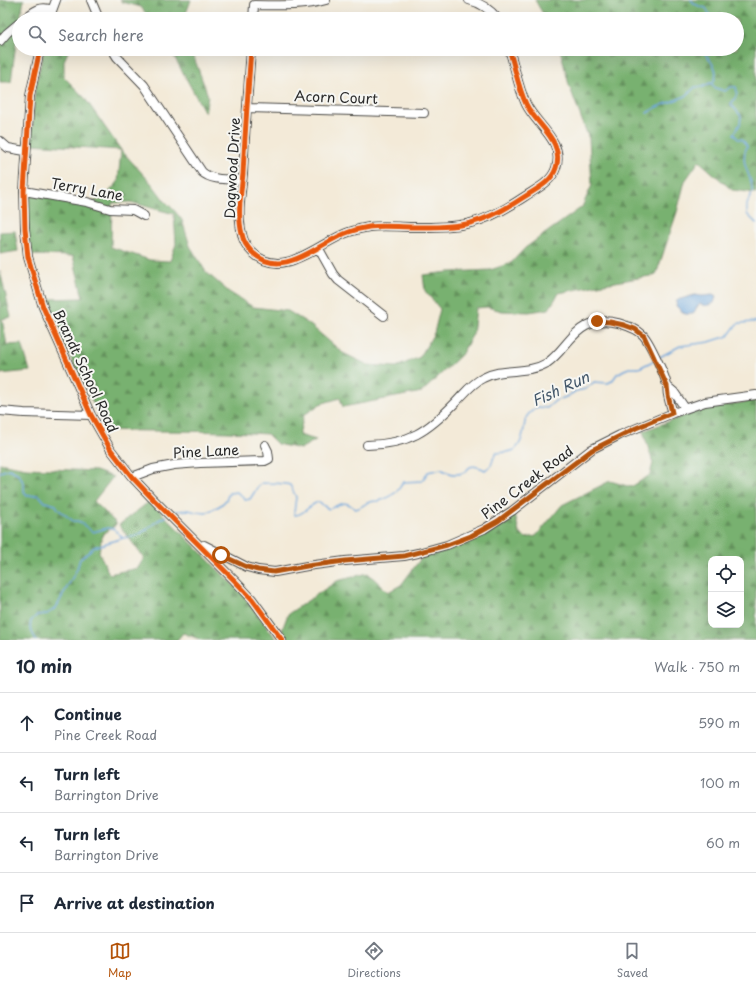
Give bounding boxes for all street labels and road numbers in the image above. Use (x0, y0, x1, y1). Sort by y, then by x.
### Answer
street label: Acorn Court (294, 85, 378, 109)
street label: Dogwood Drive (219, 117, 245, 219)
street label: Terry Lane (49, 172, 125, 206)
street label: Brandt School Road (48, 306, 124, 436)
street label: Pine Lane (172, 439, 240, 463)
street label: Pine Creek Road (476, 440, 578, 524)

